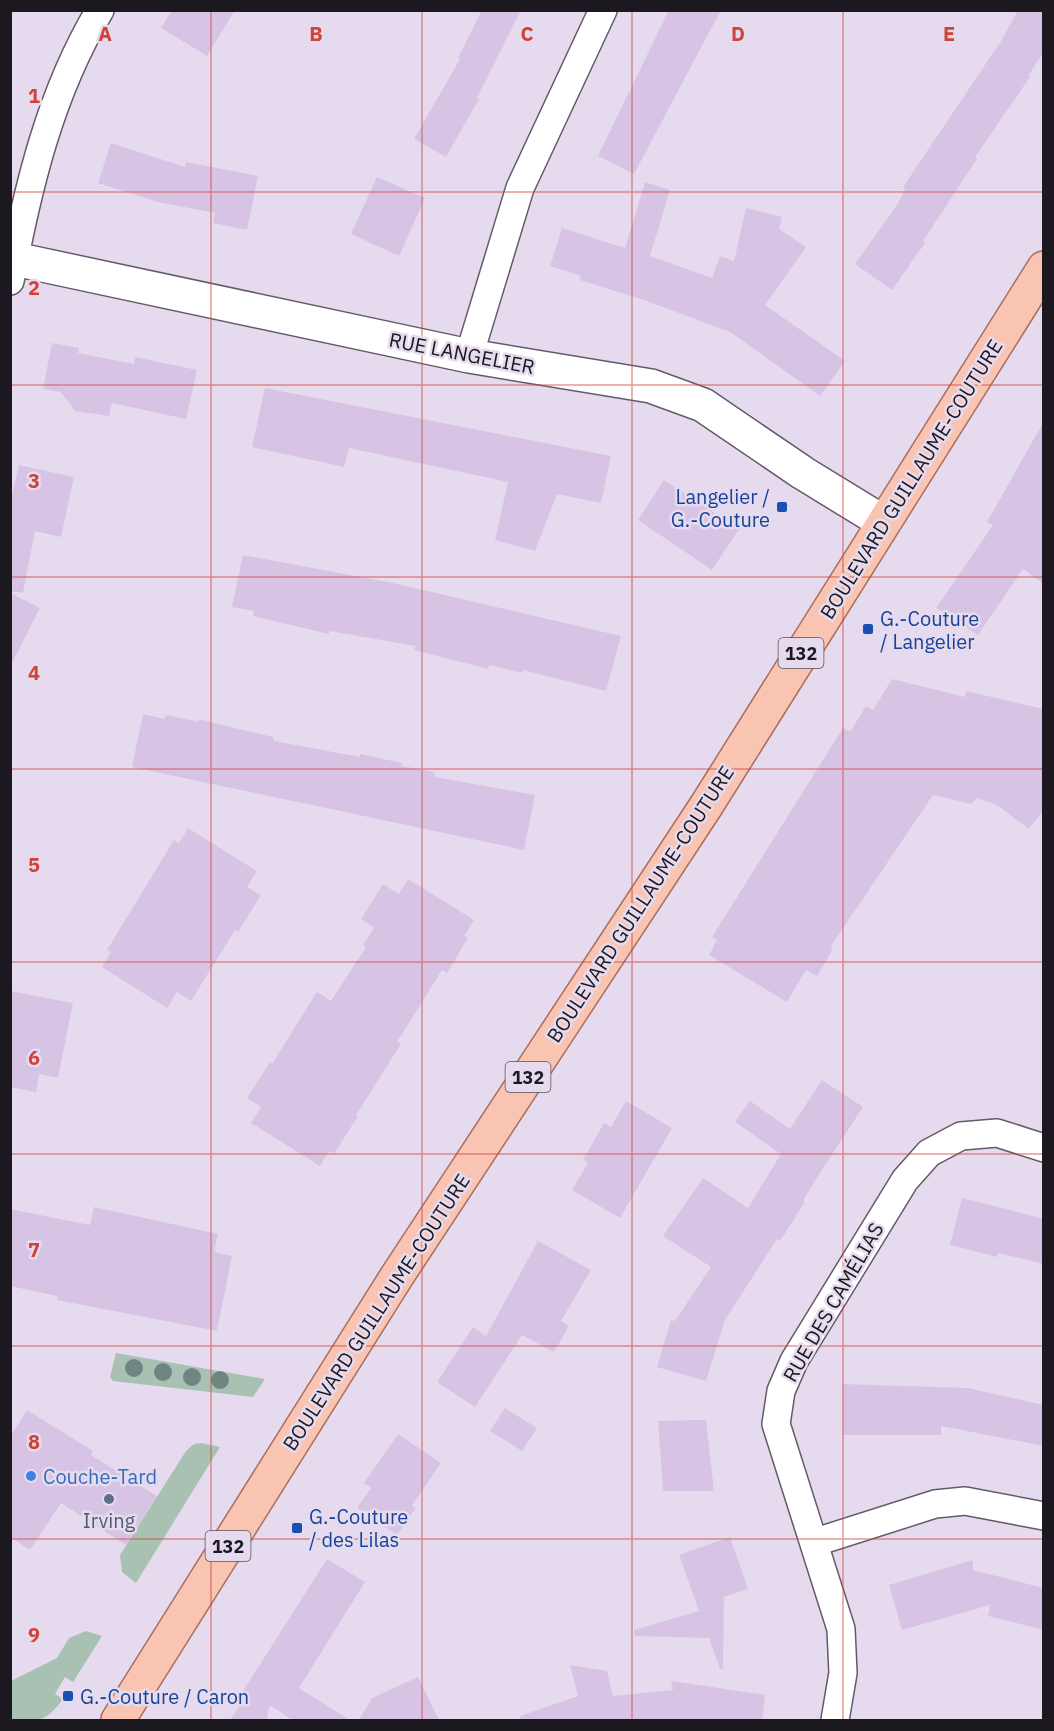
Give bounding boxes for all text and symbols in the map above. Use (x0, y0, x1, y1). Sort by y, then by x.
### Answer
text: A (98, 20, 112, 47)
text: B (309, 20, 323, 47)
text: C (520, 20, 534, 47)
text: D (731, 20, 745, 47)
text: E (943, 20, 955, 47)
text: 1 (28, 82, 40, 109)
text: 2 (28, 274, 40, 301)
street label: RUE LANGELIER (387, 326, 537, 380)
street label: BOULEVARD GUILLAUME-COUTURE (813, 334, 1009, 624)
text: 3 (28, 467, 40, 494)
place label: Langelier / G.-Couture (671, 483, 770, 533)
marker: Langelier / G.-Couture (775, 500, 789, 514)
place label: G.-Couture / Langelier (880, 605, 979, 655)
marker: G.-Couture / Langelier (861, 622, 875, 636)
road number: 132 (778, 638, 824, 668)
text: 4 (28, 659, 40, 686)
street label: BOULEVARD GUILLAUME-COUTURE (540, 760, 740, 1048)
text: 5 (28, 851, 40, 878)
text: 6 (28, 1044, 40, 1071)
road number: 132 (506, 1062, 550, 1092)
street label: BOULEVARD GUILLAUME-COUTURE (276, 1168, 476, 1456)
street label: RUE DES CAMÉLIAS (776, 1218, 890, 1386)
text: 7 (28, 1236, 40, 1263)
text: 8 (28, 1428, 40, 1455)
place label: Couche-Tard (43, 1463, 157, 1490)
marker: Couche-Tard (24, 1469, 38, 1483)
marker: Irving (102, 1492, 116, 1506)
place label: G.-Couture / des Lilas (309, 1503, 408, 1553)
place label: Irving (83, 1507, 136, 1534)
marker: G.-Couture / des Lilas (290, 1521, 304, 1535)
road number: 132 (206, 1531, 250, 1561)
text: 9 (28, 1621, 40, 1648)
place label: G.-Couture / Caron (80, 1683, 249, 1710)
marker: G.-Couture / Caron (61, 1689, 75, 1703)

